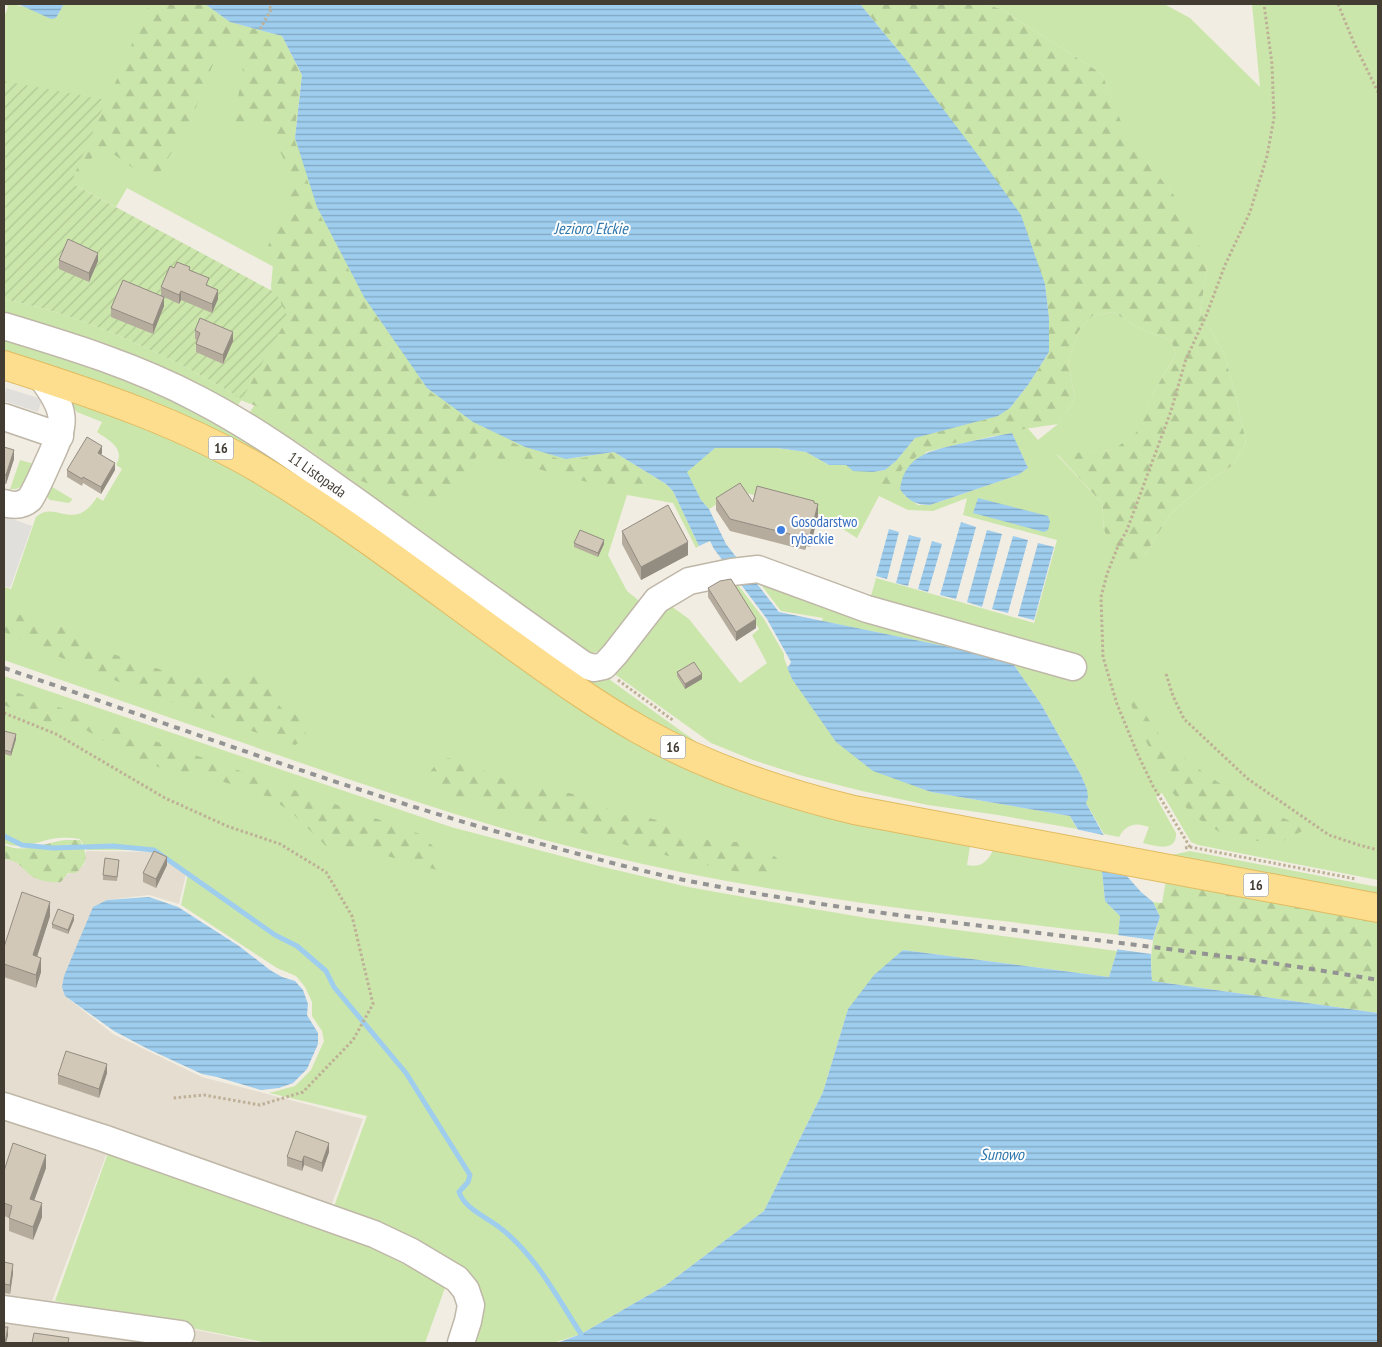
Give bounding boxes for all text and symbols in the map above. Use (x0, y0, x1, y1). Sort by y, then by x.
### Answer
water label: Jezioro Ełckie (553, 218, 629, 238)
road number: 16 (208, 436, 234, 459)
street label: 11 Listopada (285, 447, 350, 501)
place label: Gosodarstwo rybackie (791, 512, 857, 548)
marker: Gosodarstwo rybackie (775, 524, 787, 536)
road number: 16 (660, 736, 686, 759)
road number: 16 (1244, 874, 1268, 896)
water label: Sunowo (980, 1144, 1025, 1164)

